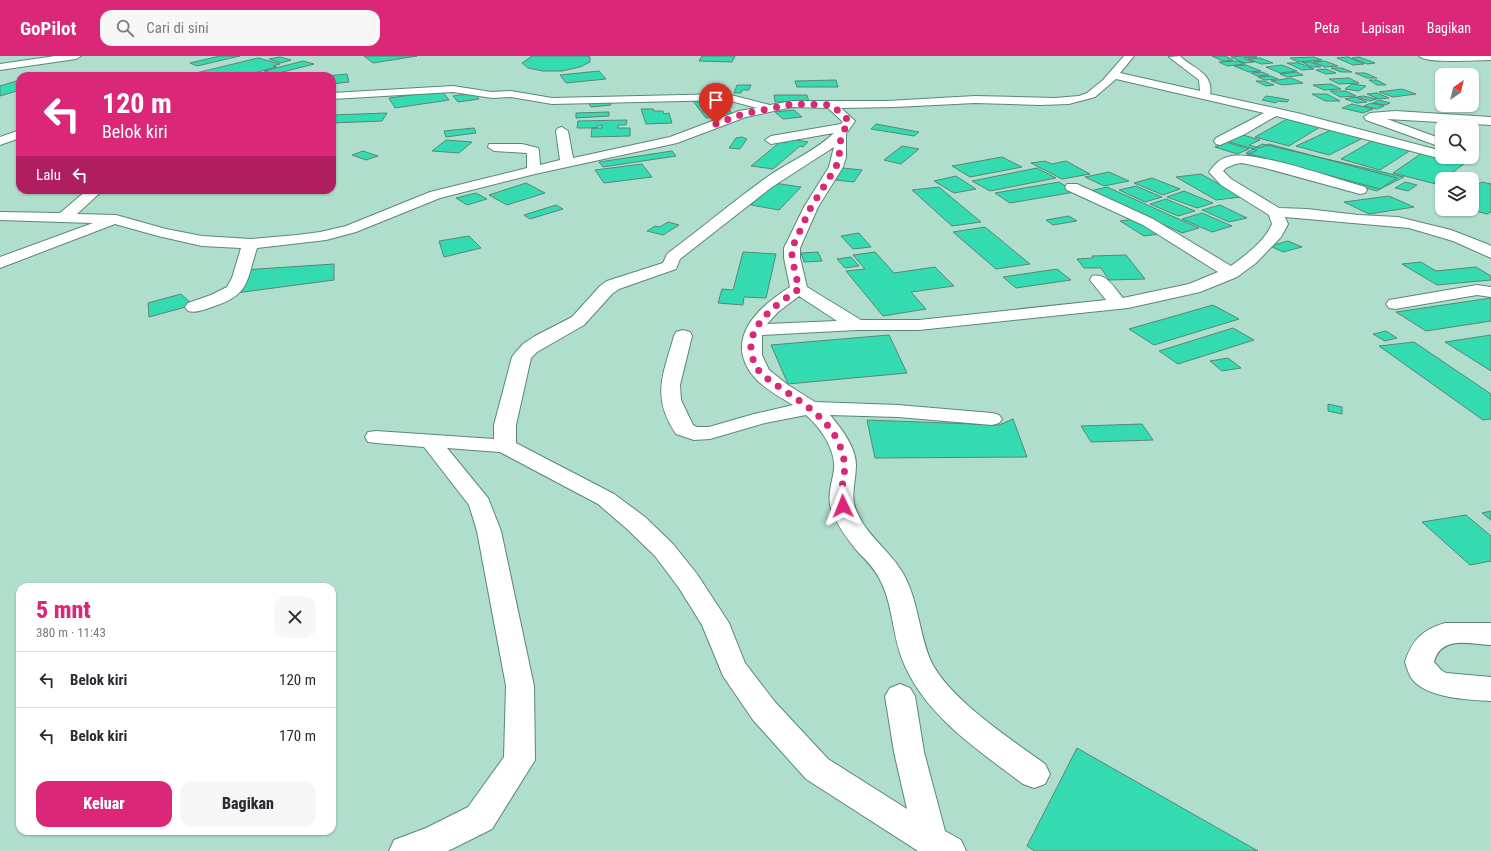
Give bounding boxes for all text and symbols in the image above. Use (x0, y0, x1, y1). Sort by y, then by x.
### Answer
search box (100, 10, 380, 46)
text: GoPilot (20, 17, 76, 40)
icon: search (114, 17, 136, 39)
text: Cari di sini (146, 19, 209, 37)
text: Peta (1314, 20, 1339, 36)
text: Lapisan (1361, 20, 1405, 36)
text: Bagikan (1427, 20, 1471, 36)
north arrow (1435, 68, 1479, 112)
map controls (1435, 68, 1479, 216)
pin (699, 83, 733, 124)
text: 120 m (102, 87, 172, 120)
icon: left (36, 88, 88, 140)
icon: arrive (705, 89, 727, 111)
button: search (1435, 120, 1479, 164)
text: Belok kiri (102, 121, 168, 142)
icon: left (69, 164, 91, 186)
text: Lalu (36, 166, 61, 184)
button: layers (1435, 172, 1479, 216)
position arrow (822, 485, 864, 527)
text: 5 mnt (36, 596, 91, 624)
button: close (274, 596, 316, 638)
text: 380 m · 11:43 (36, 625, 106, 640)
icon: left (36, 669, 58, 691)
text: Belok kiri (70, 671, 127, 689)
text: 120 m (279, 671, 316, 689)
icon: left (36, 725, 58, 747)
text: Belok kiri (70, 727, 127, 745)
text: 170 m (279, 727, 316, 745)
button: Keluar (36, 781, 172, 827)
button: Bagikan (180, 781, 316, 827)

